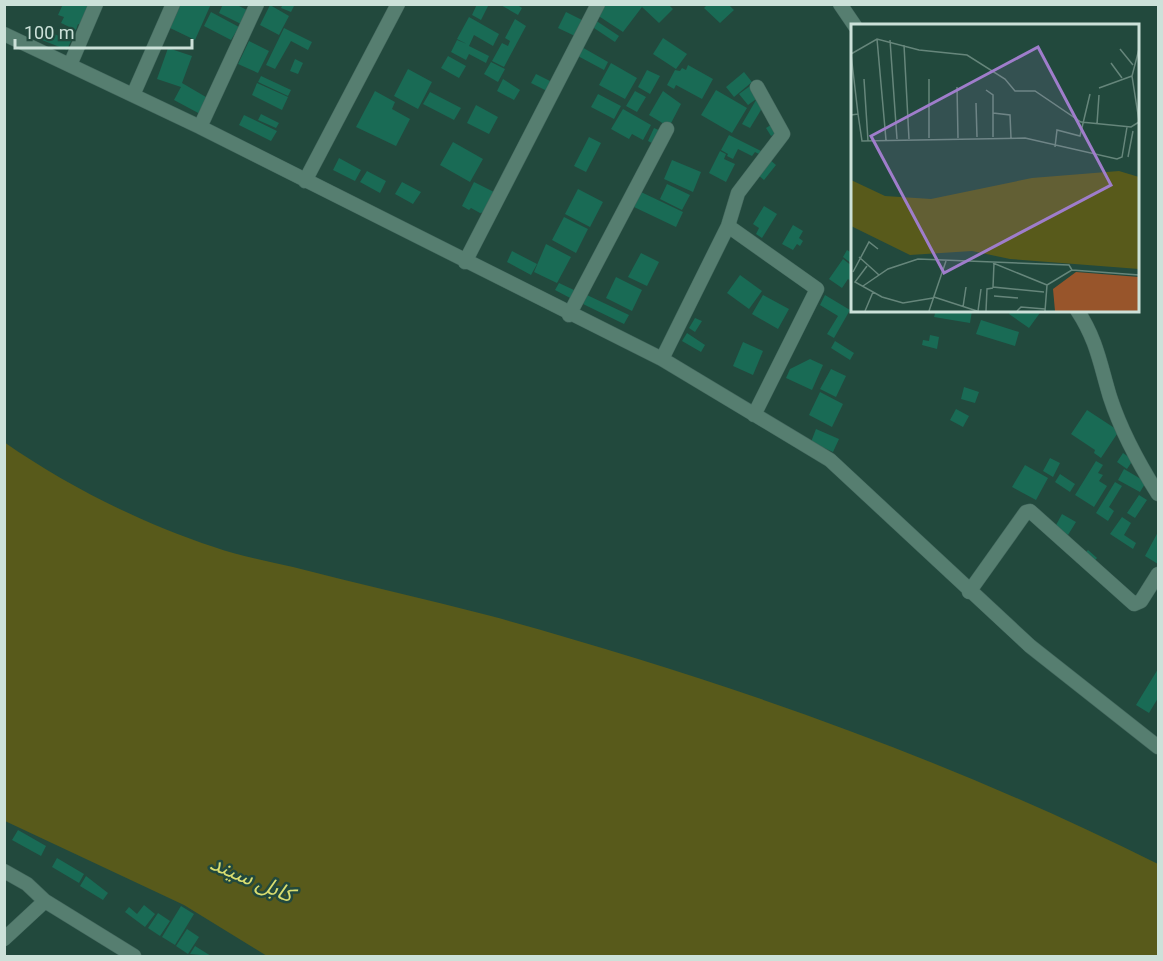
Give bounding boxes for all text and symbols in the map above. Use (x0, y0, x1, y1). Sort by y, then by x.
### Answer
scale bar (15, 12, 192, 50)
text: 100 m (24, 22, 75, 43)
inset map (851, 24, 1139, 312)
water label: کابل سيند (206, 850, 301, 910)

